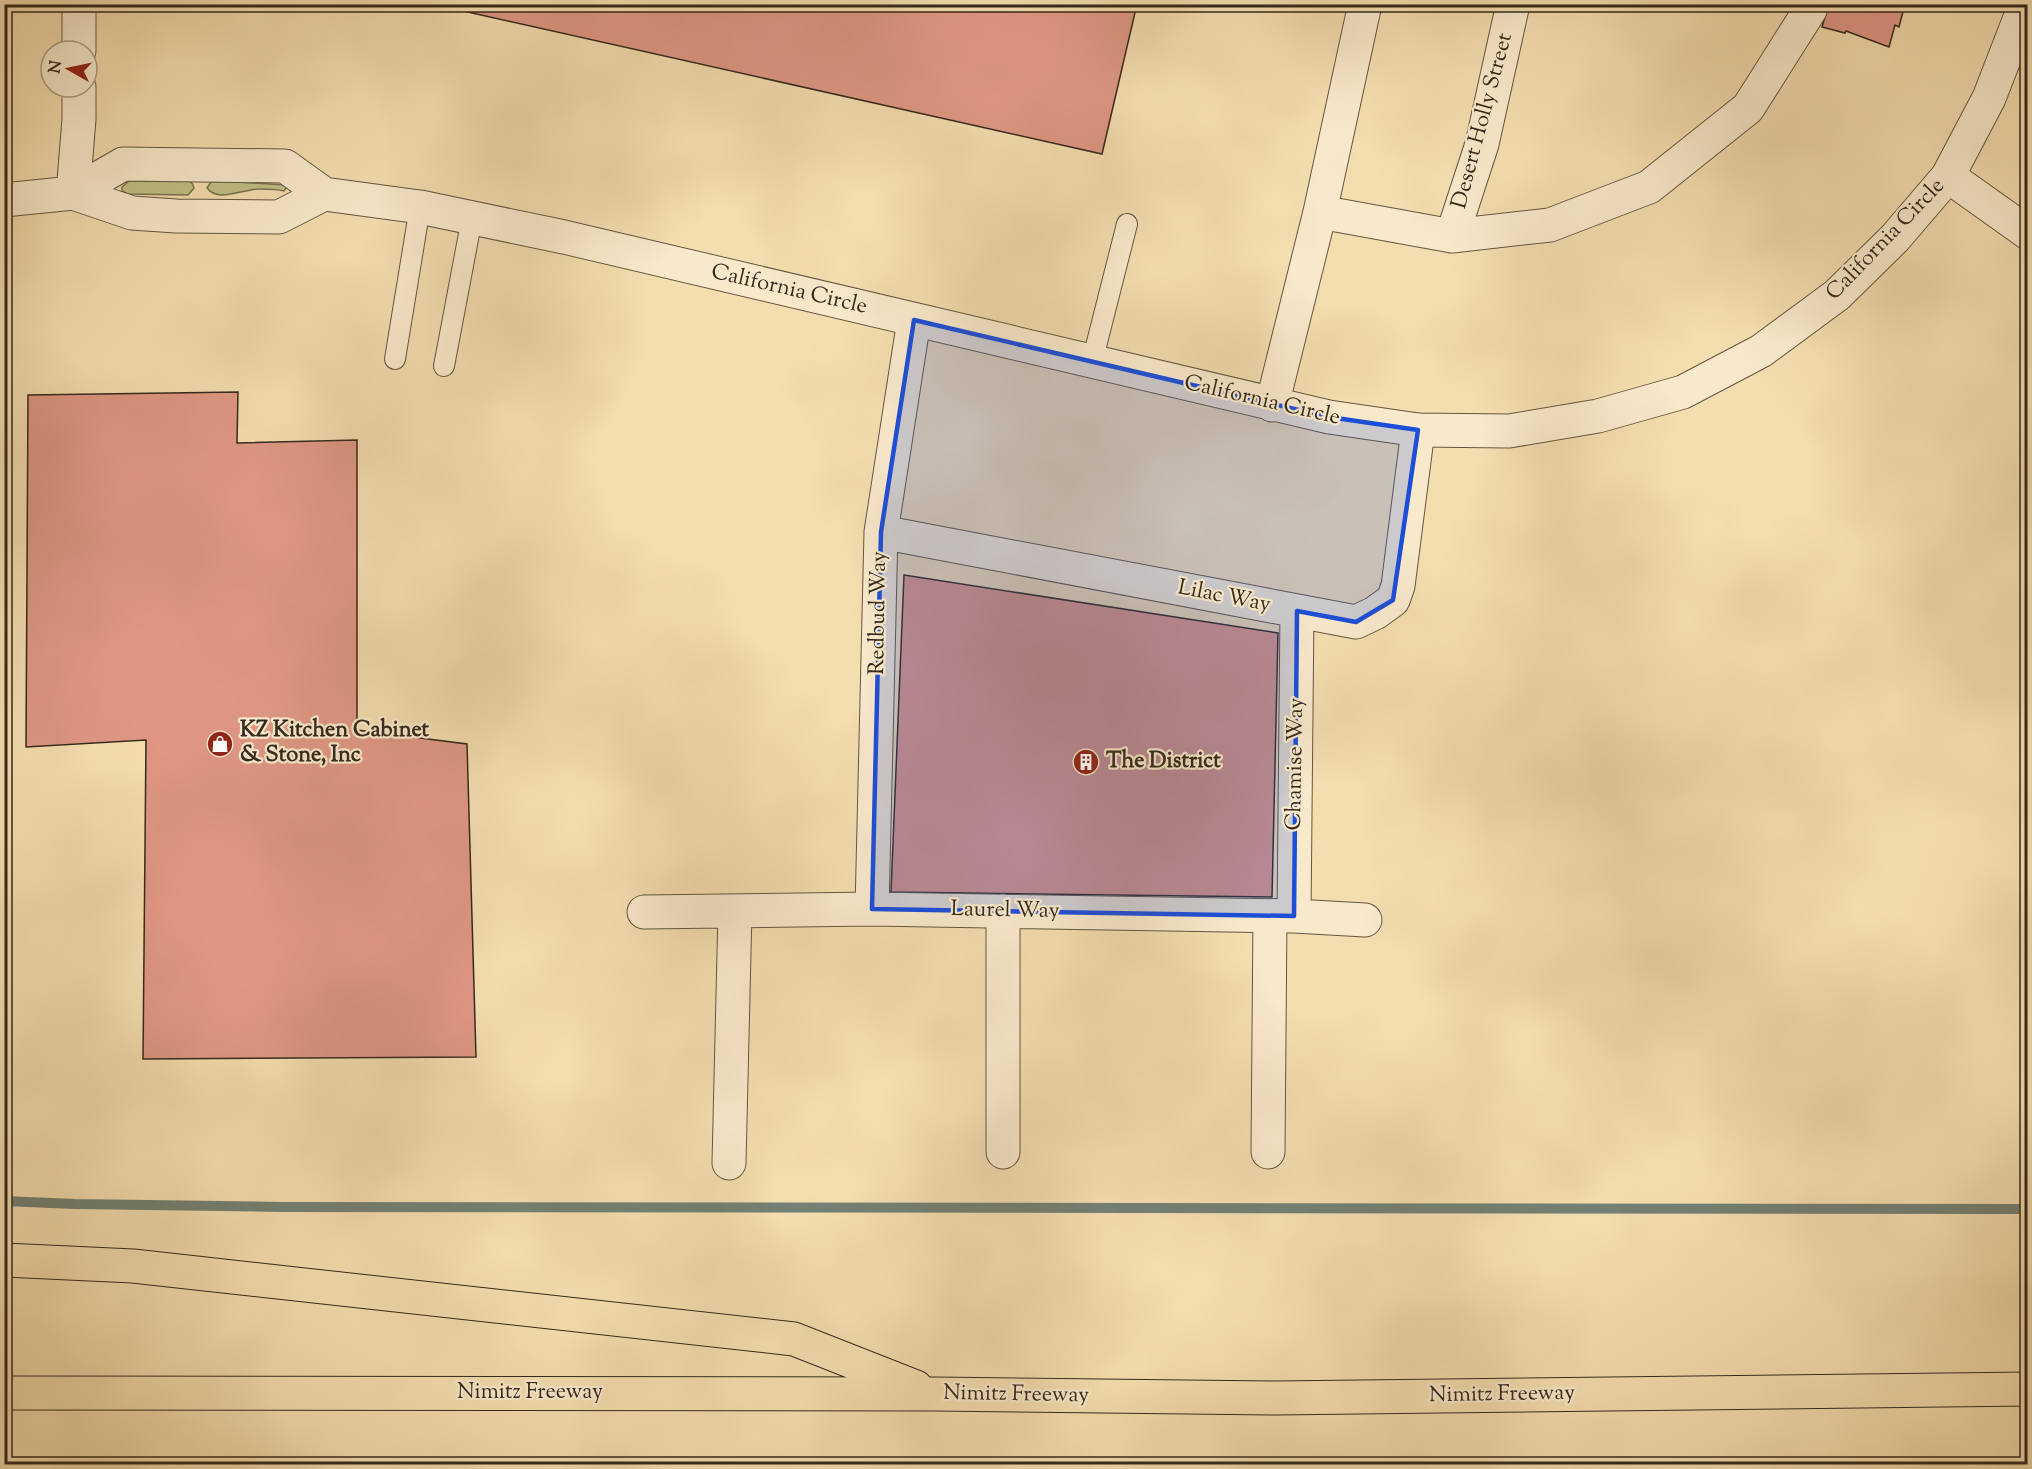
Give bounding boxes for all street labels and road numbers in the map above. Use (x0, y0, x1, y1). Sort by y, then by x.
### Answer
street label: Desert Holly Street (1444, 29, 1522, 212)
street label: California Circle (1819, 172, 1953, 308)
street label: California Circle (708, 256, 870, 324)
street label: California Circle (1181, 367, 1343, 435)
street label: Redbud Way (862, 551, 896, 675)
street label: Lilac Way (1175, 572, 1273, 622)
street label: Chamise Way (1279, 697, 1313, 831)
street label: Laurel Way (950, 894, 1060, 928)
street label: Nimitz Freeway (457, 1377, 603, 1409)
street label: Nimitz Freeway (943, 1378, 1089, 1412)
street label: Nimitz Freeway (1429, 1378, 1575, 1412)

